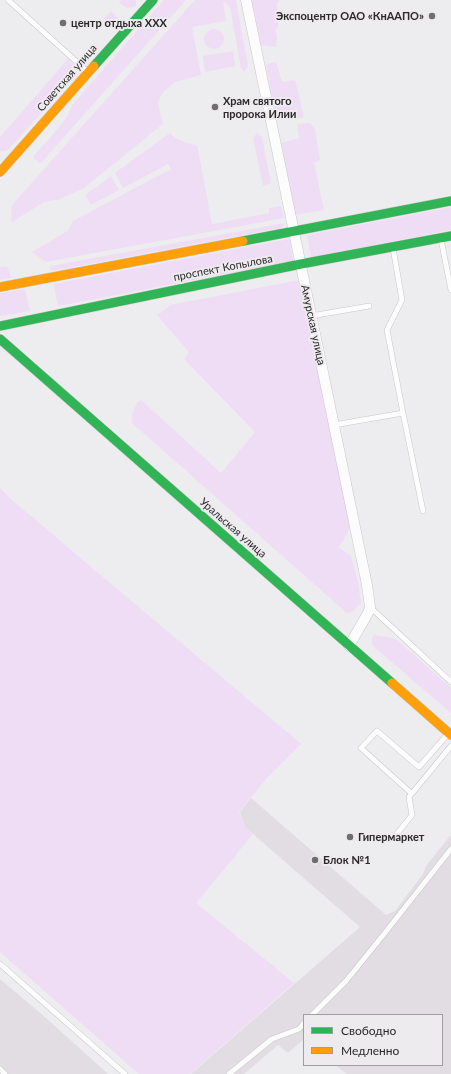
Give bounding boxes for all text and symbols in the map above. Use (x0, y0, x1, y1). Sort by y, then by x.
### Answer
place label: Экспоцентр ОАО «КнААПО» (276, 9, 424, 23)
marker: Экспоцентр ОАО «КнААПО» (427, 11, 437, 21)
place label: центр отдыха ХХХ (71, 16, 167, 30)
marker: центр отдыха ХХХ (58, 18, 68, 28)
street label: Советская улица (34, 42, 100, 114)
place label: Храм святого пророка Илии (223, 94, 296, 120)
marker: Храм святого пророка Илии (210, 102, 220, 112)
street label: проспект Копылова (172, 252, 274, 284)
street label: Амурская улица (298, 284, 328, 366)
street label: Уральская улица (197, 495, 269, 561)
place label: Гипермаркет (358, 830, 424, 844)
marker: Гипермаркет (345, 832, 355, 842)
place label: Блок №1 (323, 853, 371, 867)
marker: Блок №1 (310, 855, 320, 865)
legend (303, 1014, 443, 1066)
text: Свободно (341, 1023, 396, 1038)
text: Медленно (341, 1043, 399, 1058)

